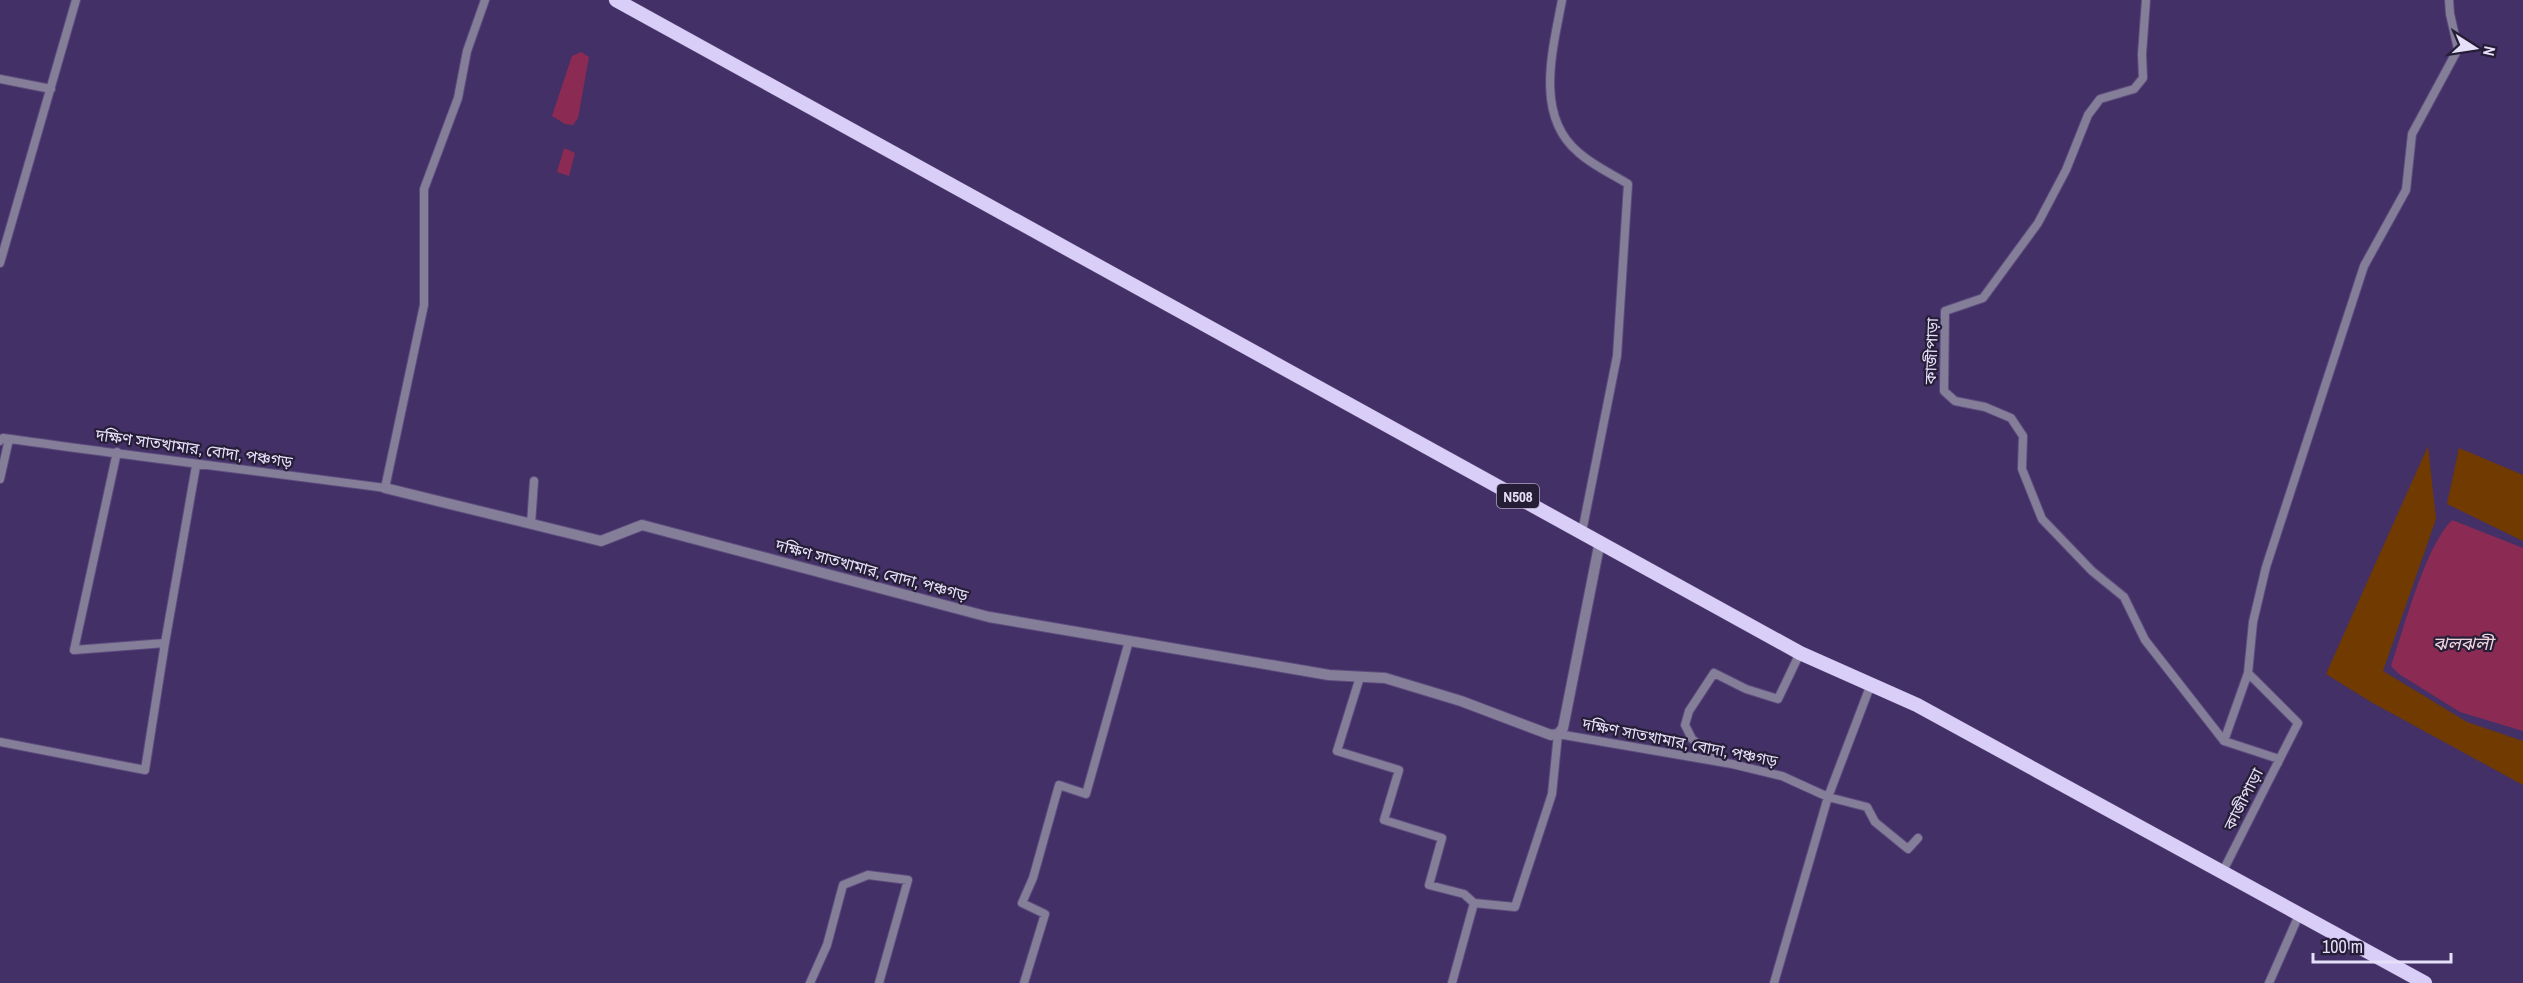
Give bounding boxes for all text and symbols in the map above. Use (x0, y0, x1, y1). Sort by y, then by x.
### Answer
north arrow (2445, 18, 2505, 78)
text: N (2478, 44, 2501, 58)
street label: কাজীপাড়া (1919, 317, 1943, 386)
street label: দক্ষিণ সাতখামার, বোদা, পঞ্চগড় (93, 423, 294, 473)
road number: N508 (1497, 484, 1539, 508)
street label: দক্ষিণ সাতখামার, বোদা, পঞ্চগড় (772, 533, 971, 606)
water label: ঝলঝলী (2433, 631, 2496, 656)
street label: দক্ষিণ সাতখামার, বোদা, পঞ্চগড় (1580, 712, 1780, 772)
street label: কাজীপাড়া (2218, 764, 2268, 835)
scale bar (2313, 926, 2451, 964)
text: 100 m (2322, 934, 2363, 959)

